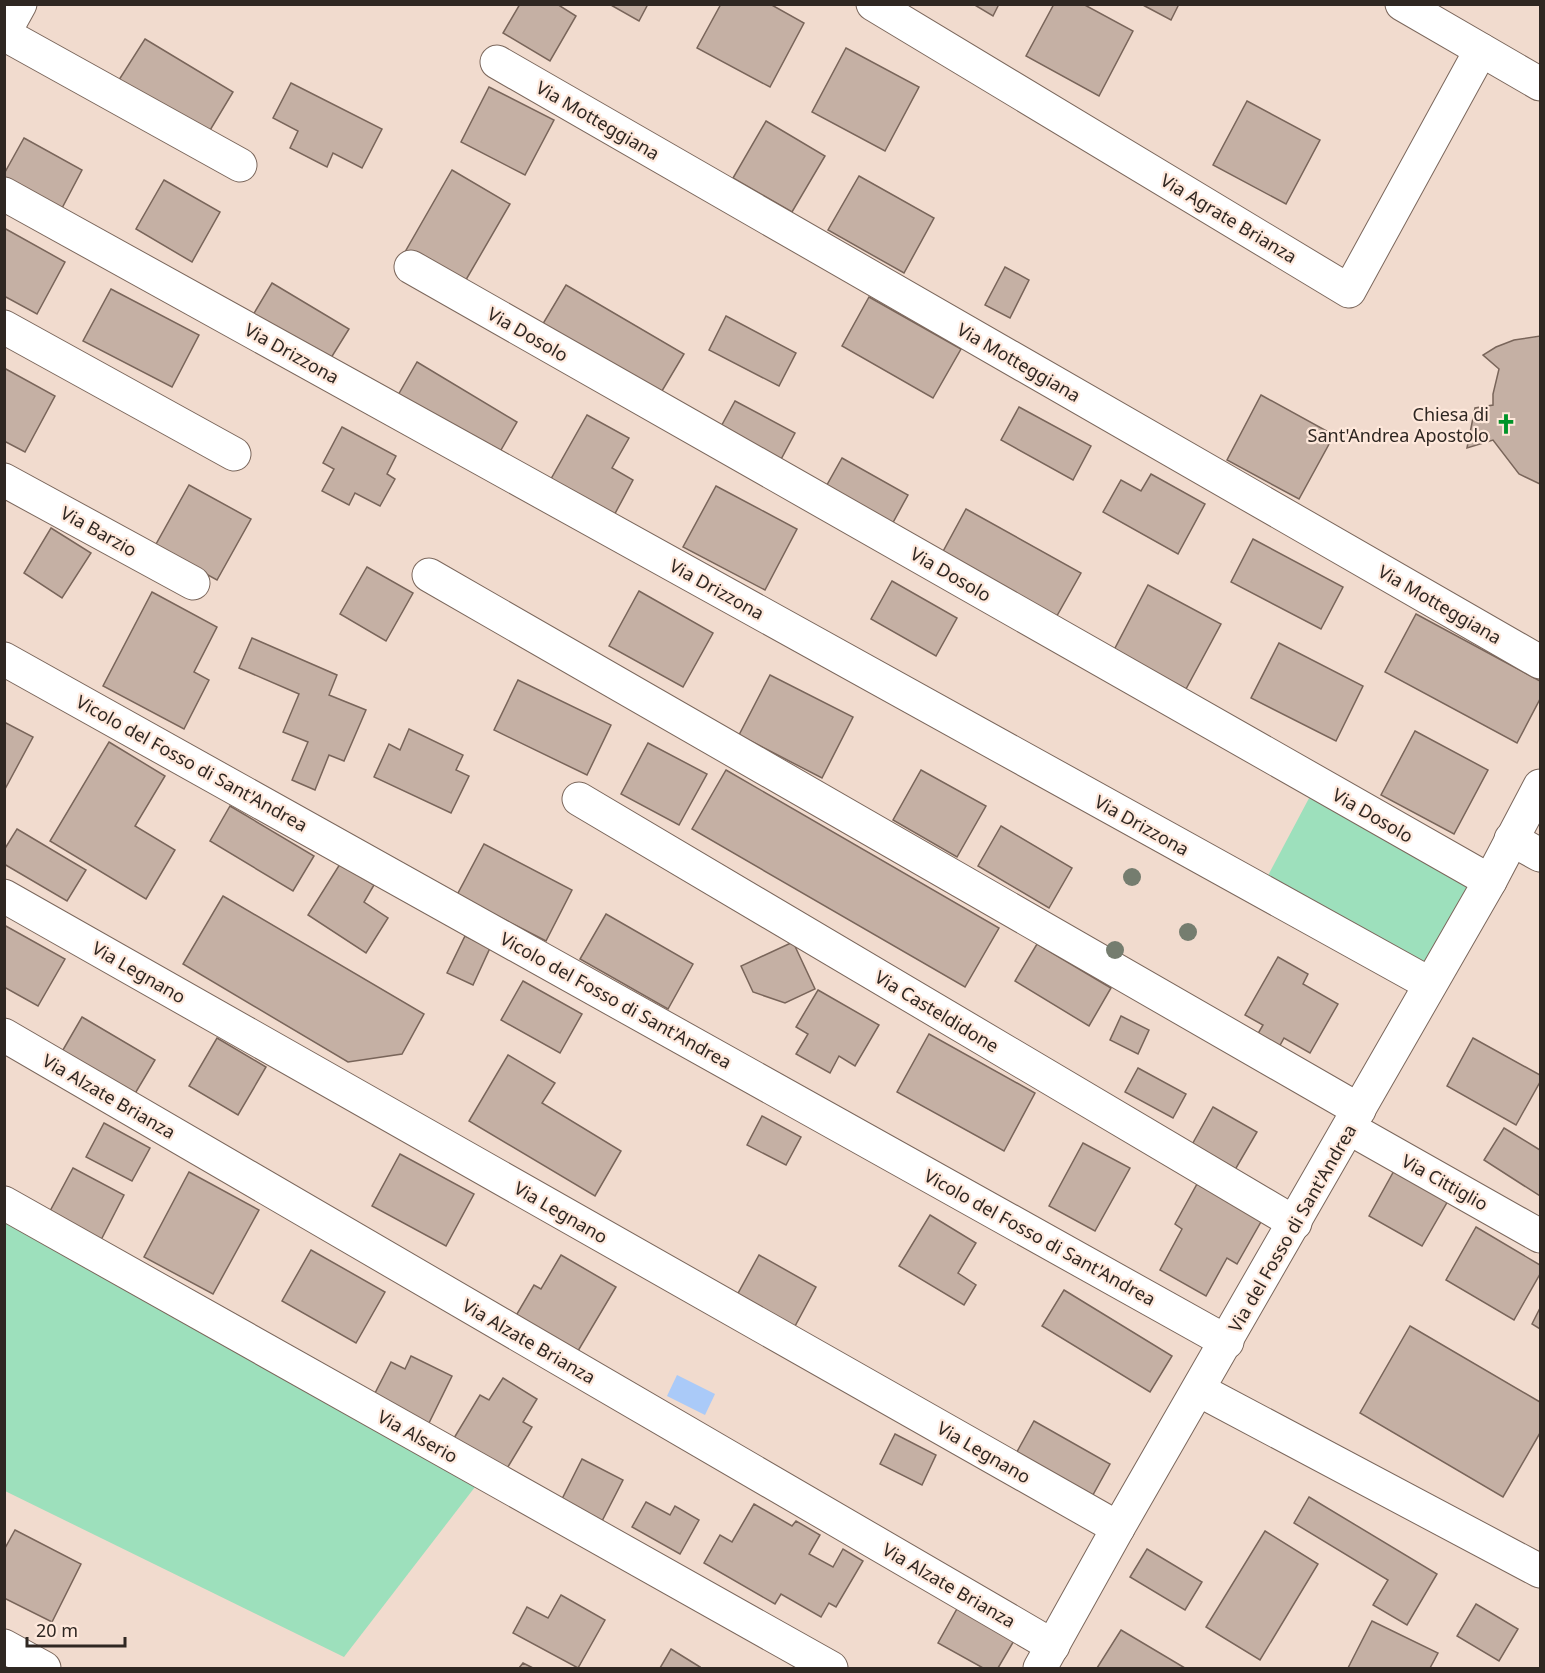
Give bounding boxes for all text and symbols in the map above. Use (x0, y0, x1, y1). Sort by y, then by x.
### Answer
street label: Via Motteggiana (532, 75, 664, 165)
street label: Via Agrate Brianza (1156, 168, 1302, 268)
street label: Via Dosolo (483, 301, 573, 367)
street label: Via Drizzona (240, 317, 344, 389)
street label: Via Motteggiana (953, 317, 1085, 407)
place label: Chiesa di Sant'Andrea Apostolo (1308, 402, 1489, 447)
church icon: Chiesa di Sant'Andrea Apostolo (1494, 412, 1518, 436)
street label: Via Barzio (57, 500, 141, 562)
street label: Via Dosolo (906, 541, 996, 607)
street label: Via Drizzona (665, 553, 769, 625)
street label: Via Motteggiana (1374, 559, 1506, 649)
street label: Vicolo del Fosso di Sant'Andrea (72, 689, 312, 837)
street label: Via Dosolo (1328, 782, 1418, 848)
street label: Via Drizzona (1090, 789, 1194, 861)
street label: Vicolo del Fosso di Sant'Andrea (496, 926, 736, 1074)
street label: Via Legnano (88, 936, 190, 1008)
street label: Via Casteldidone (871, 965, 1003, 1057)
street label: Via Alzate Brianza (38, 1048, 180, 1144)
street label: Via del Fosso di Sant'Andrea (1223, 1120, 1361, 1336)
street label: Via Cittiglio (1398, 1148, 1492, 1216)
street label: Vicolo del Fosso di Sant'Andrea (920, 1163, 1160, 1311)
street label: Via Legnano (510, 1176, 612, 1248)
street label: Via Alzate Brianza (458, 1293, 600, 1389)
street label: Via Alserio (374, 1404, 462, 1468)
street label: Via Legnano (933, 1416, 1035, 1488)
street label: Via Alzate Brianza (878, 1537, 1020, 1633)
scale bar (27, 1610, 124, 1648)
text: 20 m (36, 1618, 78, 1642)

